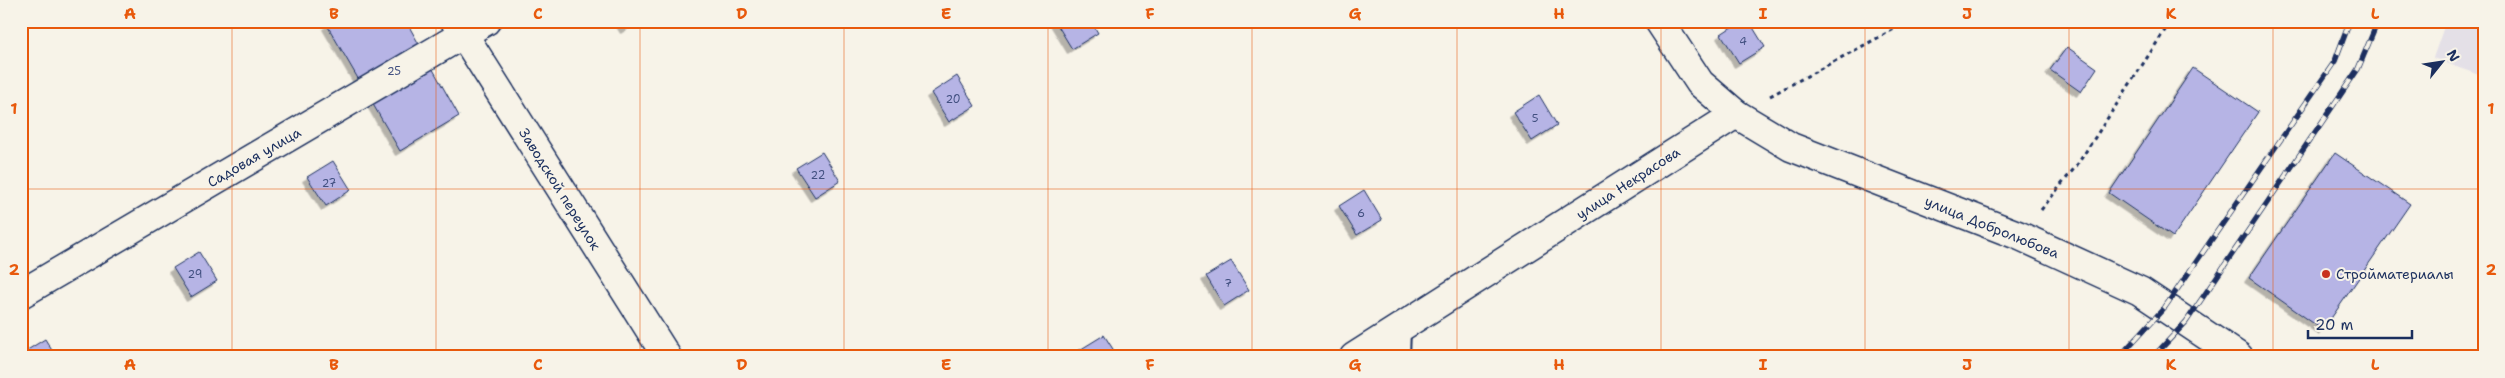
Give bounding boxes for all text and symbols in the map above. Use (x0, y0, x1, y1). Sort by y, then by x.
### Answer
text: A (124, 3, 136, 24)
text: B (329, 3, 339, 24)
text: C (533, 3, 543, 24)
text: D (736, 3, 748, 24)
text: E (941, 3, 951, 24)
text: F (1145, 3, 1155, 24)
text: G (1349, 3, 1362, 24)
text: H (1553, 3, 1565, 24)
text: I (1759, 3, 1768, 24)
text: J (1962, 3, 1972, 24)
text: K (2166, 3, 2177, 24)
text: L (2371, 3, 2380, 24)
house number: 4 (1739, 34, 1747, 49)
north arrow (2418, 38, 2468, 88)
text: N (2443, 46, 2464, 65)
house number: 25 (387, 64, 401, 79)
house number: 20 (945, 92, 961, 107)
text: 1 (10, 98, 18, 119)
text: 1 (2487, 98, 2495, 119)
house number: 5 (1532, 111, 1539, 126)
street label: Садовая улица (204, 123, 304, 191)
street label: Заводской переулок (515, 125, 605, 254)
street label: улица Некрасова (1573, 143, 1684, 223)
house number: 22 (811, 168, 825, 183)
house number: 27 (322, 176, 337, 191)
street label: улица Добролюбова (1922, 192, 2062, 262)
house number: 6 (1357, 206, 1365, 221)
text: 2 (8, 259, 20, 280)
text: 2 (2485, 259, 2497, 280)
place label: Стройматериалы (2336, 265, 2454, 283)
house number: 29 (188, 267, 202, 282)
marker: Стройматериалы (2320, 268, 2332, 280)
house number: 7 (1224, 276, 1232, 291)
scale bar (2308, 308, 2411, 340)
text: 20 m (2315, 315, 2354, 335)
text: A (124, 354, 136, 375)
text: B (329, 354, 339, 375)
text: C (533, 354, 543, 375)
text: D (736, 354, 748, 375)
text: E (941, 354, 951, 375)
text: F (1145, 354, 1155, 375)
text: G (1349, 354, 1362, 375)
text: H (1553, 354, 1565, 375)
text: I (1759, 354, 1768, 375)
text: J (1962, 354, 1972, 375)
text: K (2166, 354, 2177, 375)
text: L (2371, 354, 2380, 375)

